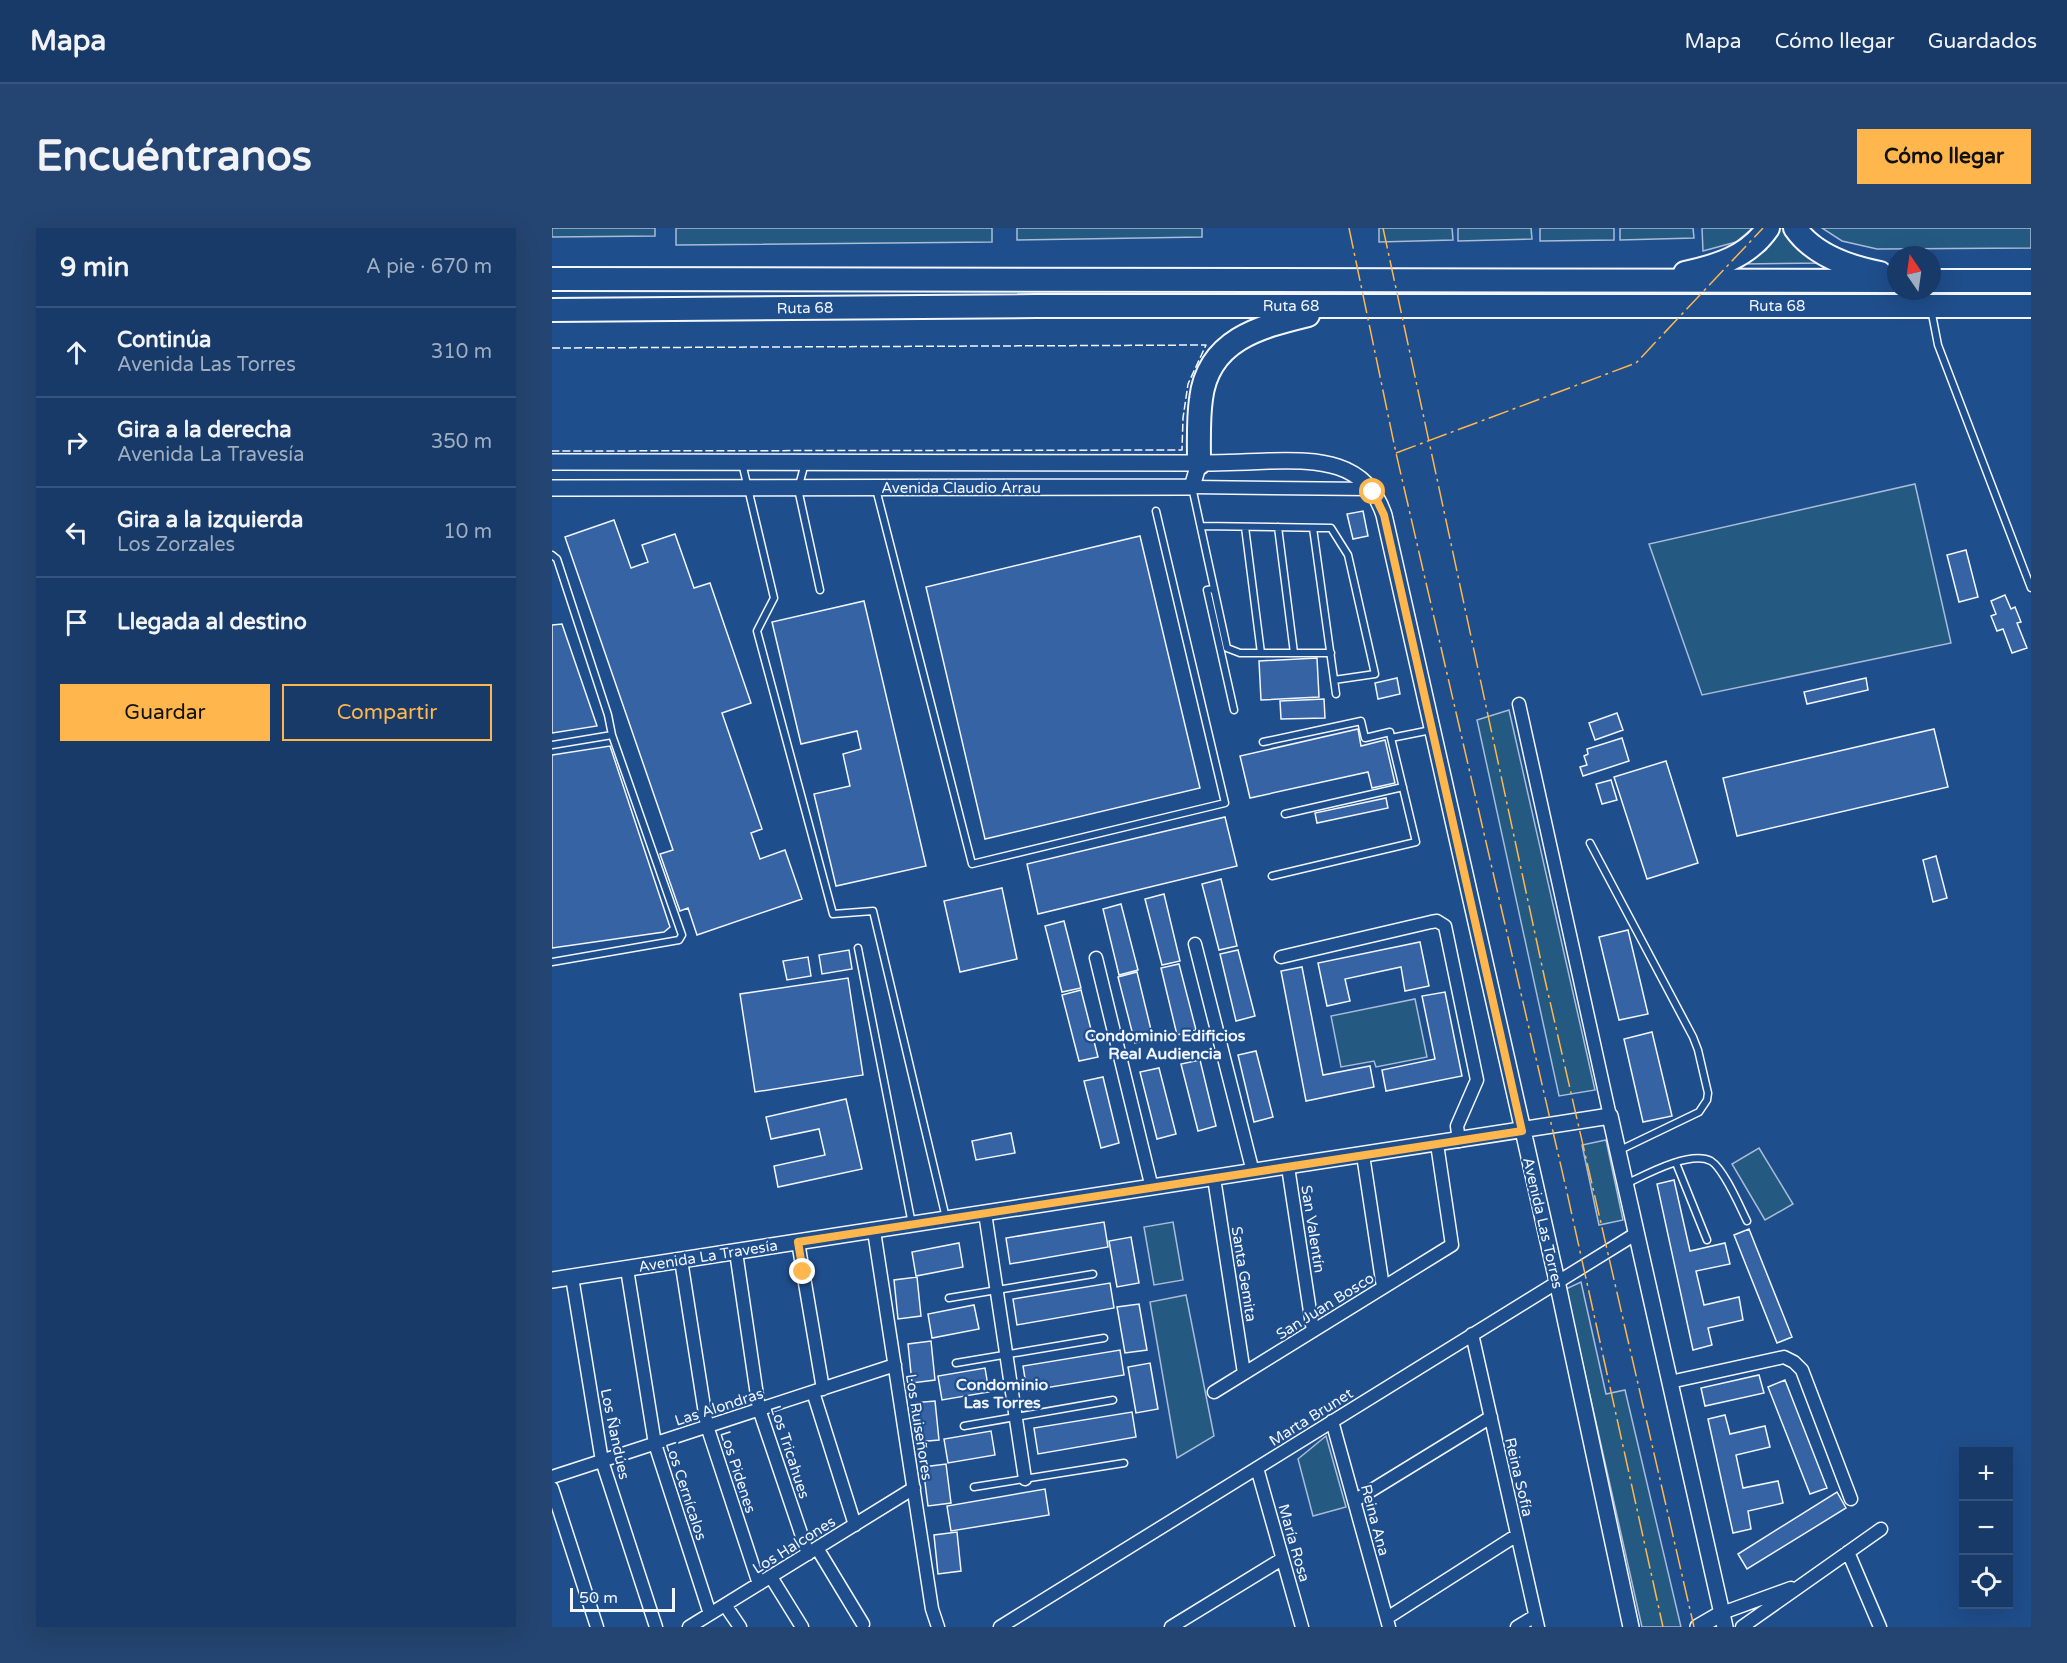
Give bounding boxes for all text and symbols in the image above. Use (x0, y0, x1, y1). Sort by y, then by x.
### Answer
text: Mapa (30, 24, 106, 58)
text: Mapa (1684, 29, 1742, 54)
text: Cómo llegar (1775, 29, 1895, 54)
text: Guardados (1928, 29, 2037, 54)
button: Cómo llegar (1857, 129, 2031, 184)
text: Encuéntranos (36, 131, 312, 182)
north arrow (1887, 246, 1941, 300)
text: 9 min (60, 252, 129, 283)
text: A pie · 670 m (366, 255, 492, 279)
street label: Ruta 68 (1263, 297, 1319, 315)
street label: Ruta 68 (1749, 297, 1805, 315)
street label: Ruta 68 (776, 299, 834, 317)
text: Continúa (117, 327, 211, 353)
icon: ahead (60, 336, 93, 369)
text: 310 m (431, 340, 492, 364)
text: Avenida Las Torres (117, 353, 296, 377)
text: Gira a la derecha (117, 417, 292, 443)
icon: right (60, 426, 93, 459)
text: 350 m (431, 430, 492, 454)
text: Avenida La Travesía (117, 443, 304, 467)
route start (1359, 478, 1385, 504)
street label: Avenida Claudio Arrau (881, 479, 1041, 497)
text: Gira a la izquierda (117, 507, 303, 533)
icon: left (60, 516, 93, 549)
text: 10 m (443, 520, 492, 544)
text: Los Zorzales (117, 533, 235, 557)
icon: arrive (60, 606, 93, 639)
text: Llegada al destino (117, 609, 307, 635)
button: Guardar (60, 684, 270, 741)
button: Compartir (282, 684, 492, 741)
district label: Condominio Edificios Real Audiencia (1085, 1026, 1246, 1064)
street label: Avenida Las Torres (1519, 1156, 1567, 1290)
street label: San Valentín (1297, 1184, 1329, 1274)
street label: Santa Gemita (1228, 1225, 1260, 1323)
street label: Avenida La Travesía (637, 1236, 779, 1276)
route end (789, 1258, 815, 1284)
street label: San Juan Bosco (1273, 1269, 1377, 1343)
street label: Los Ruiseñores (902, 1372, 936, 1482)
district label: Condominio Las Torres (956, 1375, 1048, 1413)
street label: Las Alondras (672, 1384, 766, 1430)
street label: Marta Brunet (1266, 1384, 1356, 1450)
street label: Los Ñandúes (597, 1387, 633, 1481)
street label: Los Tricahues (766, 1403, 814, 1501)
street label: Los Pidenes (716, 1429, 760, 1515)
street label: Reina Sofía (1501, 1436, 1537, 1518)
street label: Los Cernícalos (662, 1439, 710, 1543)
map controls (1959, 1447, 2013, 1609)
button: + (1959, 1447, 2013, 1501)
street label: Reina Ana (1357, 1482, 1393, 1558)
button: − (1959, 1501, 2013, 1555)
street label: María Rosa (1274, 1502, 1314, 1584)
street label: Los Halcones (749, 1512, 839, 1578)
button: locate (1959, 1555, 2013, 1609)
scale bar (570, 1585, 675, 1612)
text: 50 m (579, 1588, 618, 1608)

